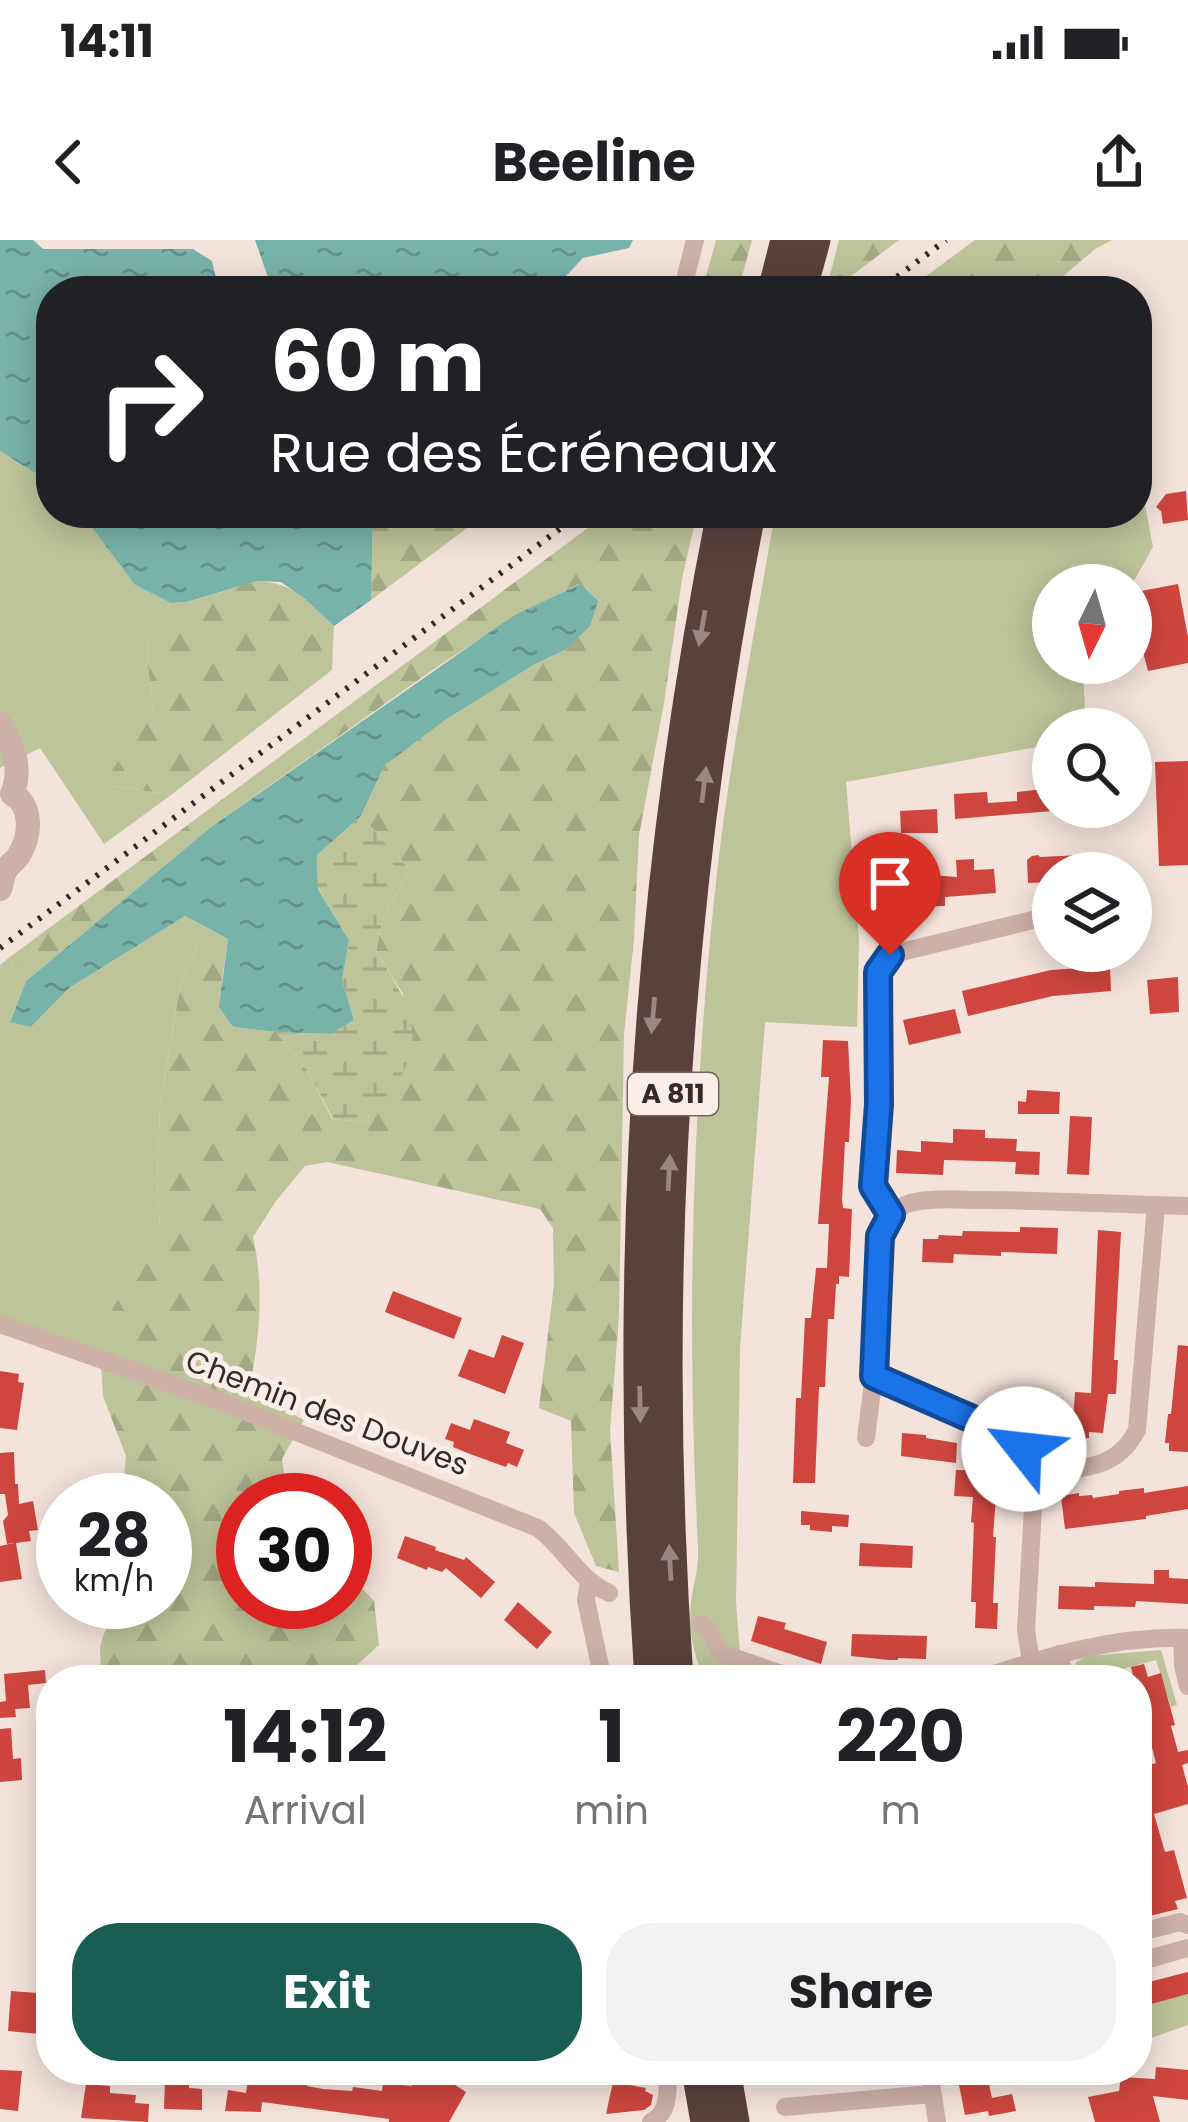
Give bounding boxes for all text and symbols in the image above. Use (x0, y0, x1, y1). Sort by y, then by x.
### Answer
text: 14:11 (60, 10, 154, 73)
text: Beeline (492, 124, 696, 200)
icon: back (36, 129, 102, 195)
icon: share (1086, 129, 1152, 195)
text: 60 m (270, 303, 485, 420)
icon: right (72, 324, 228, 480)
text: Rue des Écréneaux (270, 415, 777, 491)
north arrow (1032, 564, 1152, 684)
map controls (1032, 564, 1152, 972)
one-way arrow (692, 610, 711, 647)
button: search (1032, 708, 1152, 828)
one-way arrow (694, 766, 713, 803)
pin (839, 832, 941, 955)
icon: arrive (857, 850, 923, 916)
button: layers (1032, 852, 1152, 972)
one-way arrow (643, 997, 662, 1034)
road number: A 811 (628, 1073, 718, 1115)
one-way arrow (660, 1153, 679, 1191)
street label: Chemin des Douves (180, 1339, 475, 1486)
one-way arrow (630, 1386, 650, 1424)
position arrow (961, 1386, 1087, 1512)
speed limit sign: 30 (216, 1473, 372, 1629)
text: 28 (77, 1494, 151, 1578)
one-way arrow (660, 1543, 679, 1581)
text: km/h (74, 1559, 154, 1602)
text: 14:12 (223, 1686, 387, 1787)
text: 1 (598, 1686, 625, 1787)
text: 220 (836, 1686, 965, 1787)
text: Arrival (244, 1783, 367, 1838)
text: min (574, 1783, 649, 1838)
text: m (880, 1783, 921, 1838)
button: Exit (72, 1923, 582, 2061)
button: Share (606, 1923, 1116, 2061)

